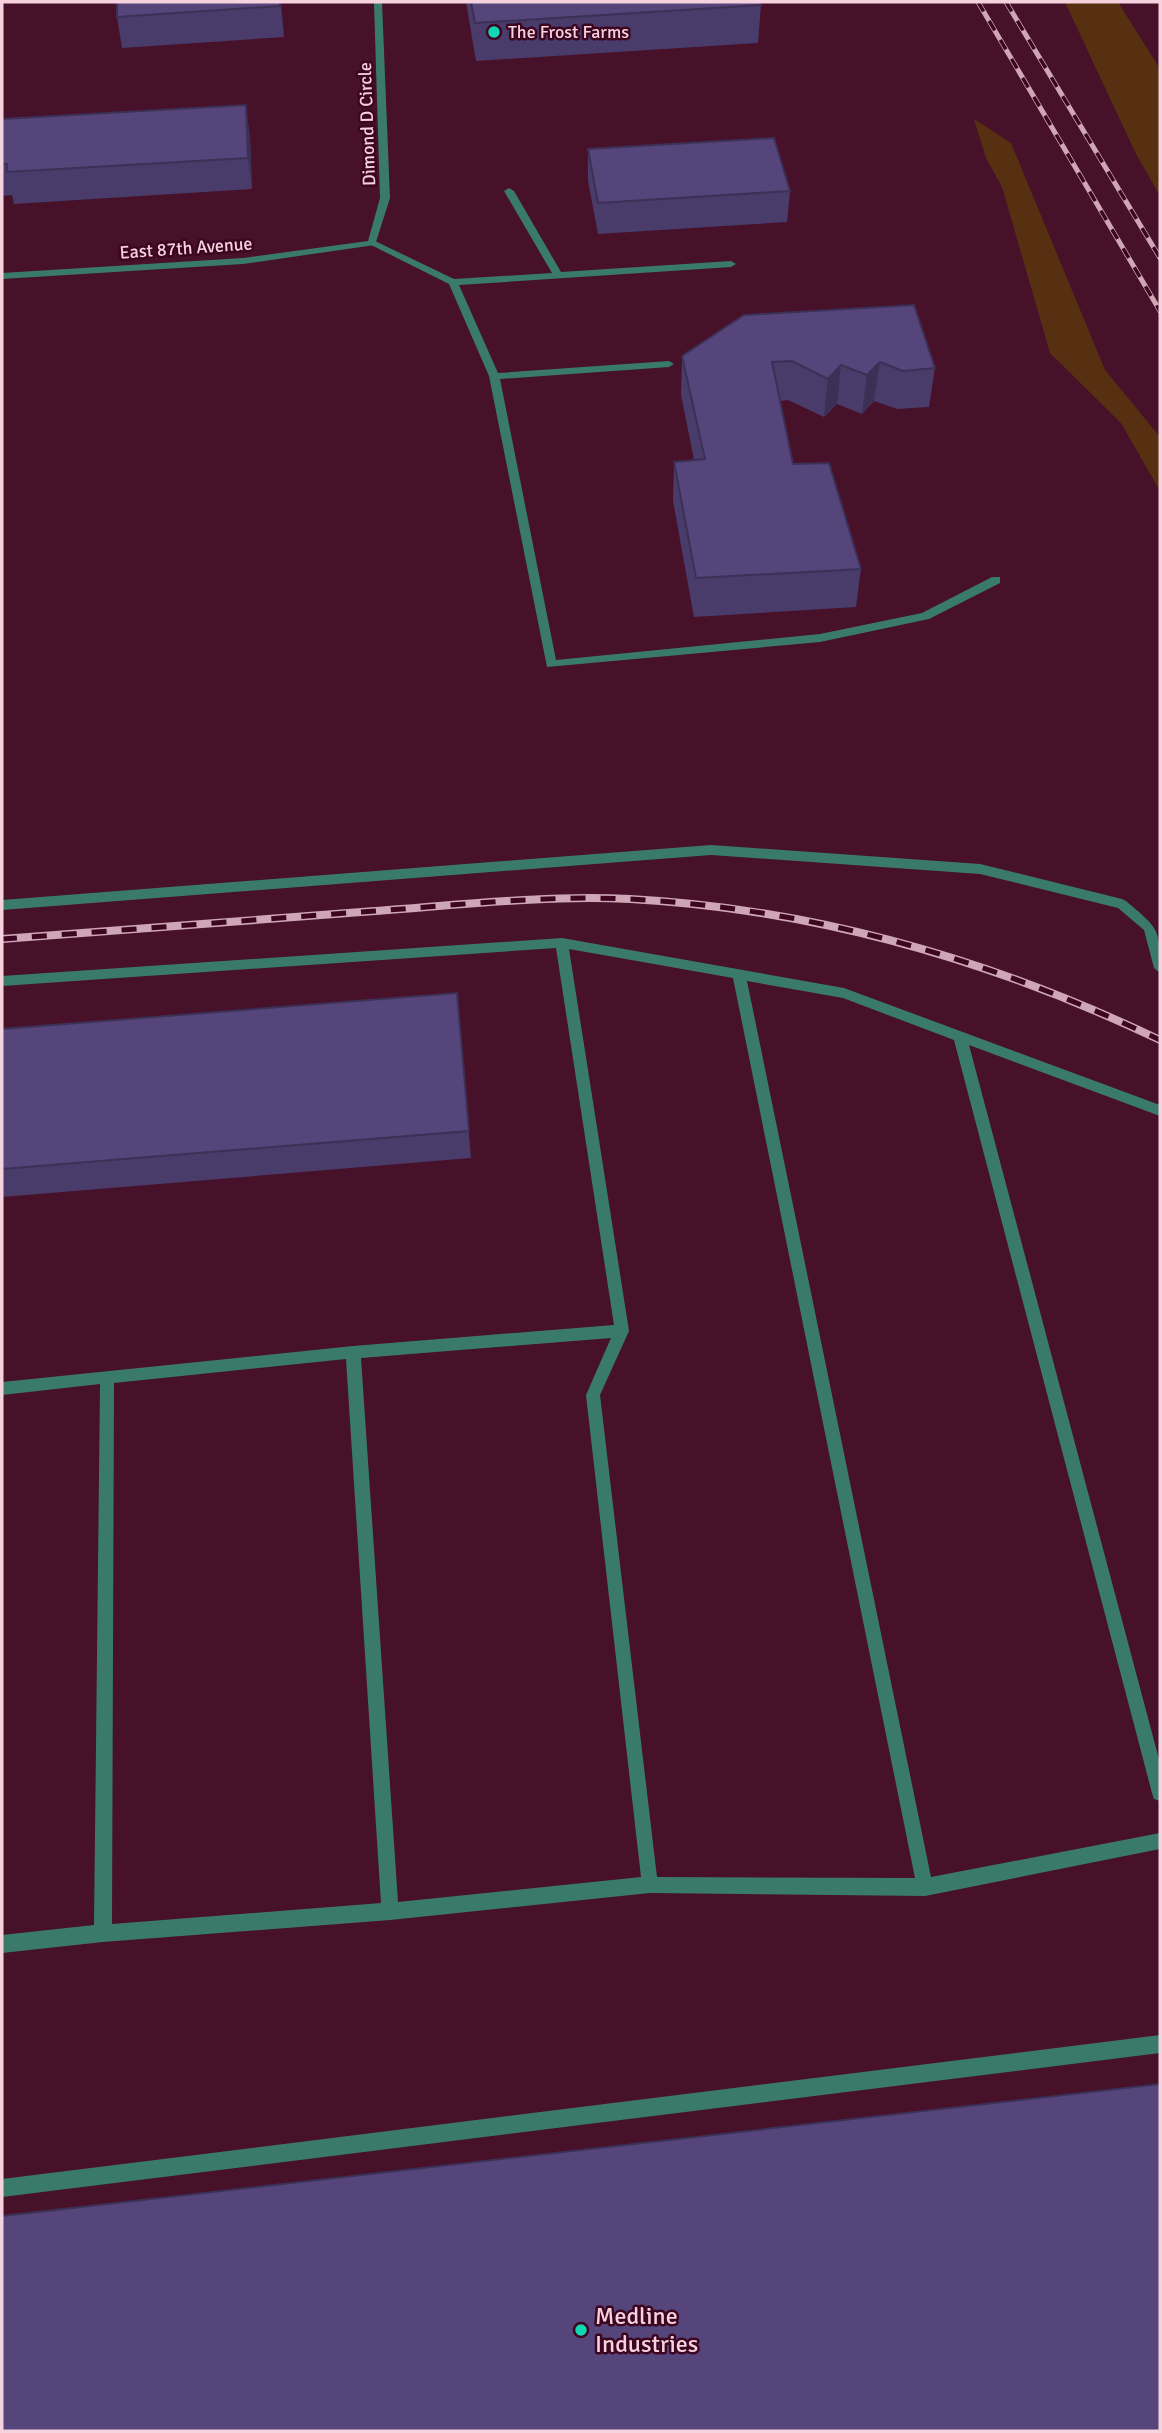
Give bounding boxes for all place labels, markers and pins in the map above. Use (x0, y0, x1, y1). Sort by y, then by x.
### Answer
place label: The Frost Farms (508, 21, 629, 43)
marker: The Frost Farms (486, 24, 502, 40)
place label: Medline Industries (595, 2301, 698, 2359)
marker: Medline Industries (573, 2322, 589, 2338)

